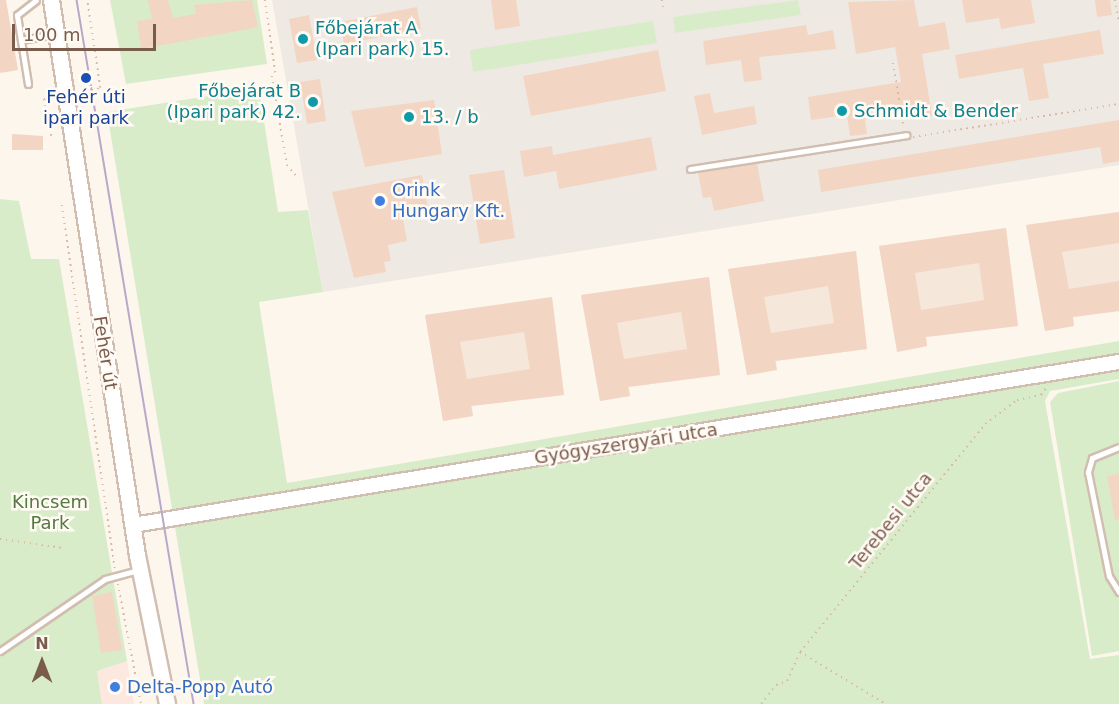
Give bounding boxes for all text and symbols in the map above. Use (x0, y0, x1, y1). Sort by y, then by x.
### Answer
scale bar (15, 12, 159, 50)
place label: Főbejárat A (Ipari park) 15. (315, 18, 450, 60)
text: 100 m (23, 24, 81, 45)
marker: Főbejárat A (Ipari park) 15. (296, 32, 310, 46)
marker: Fehér úti ipari park (79, 71, 93, 85)
place label: Főbejárat B (Ipari park) 42. (166, 81, 301, 124)
place label: Fehér úti ipari park (43, 87, 129, 130)
marker: Főbejárat B (Ipari park) 42. (306, 95, 320, 109)
place label: Schmidt & Bender (854, 100, 1018, 122)
marker: Schmidt & Bender (835, 104, 849, 118)
place label: 13. / b (421, 106, 479, 128)
marker: 13. / b (402, 110, 416, 124)
place label: Orink Hungary Kft. (392, 180, 505, 222)
marker: Orink Hungary Kft. (373, 194, 387, 208)
street label: Fehér út (89, 315, 121, 391)
street label: Gyógyszergyári utca (533, 419, 719, 469)
street label: Terebesi utca (845, 468, 937, 574)
park label: Kincsem Park (12, 492, 88, 534)
north arrow (12, 632, 72, 692)
text: N (35, 634, 49, 653)
place label: Delta-Popp Autó (127, 676, 273, 698)
marker: Delta-Popp Autó (108, 680, 122, 694)

